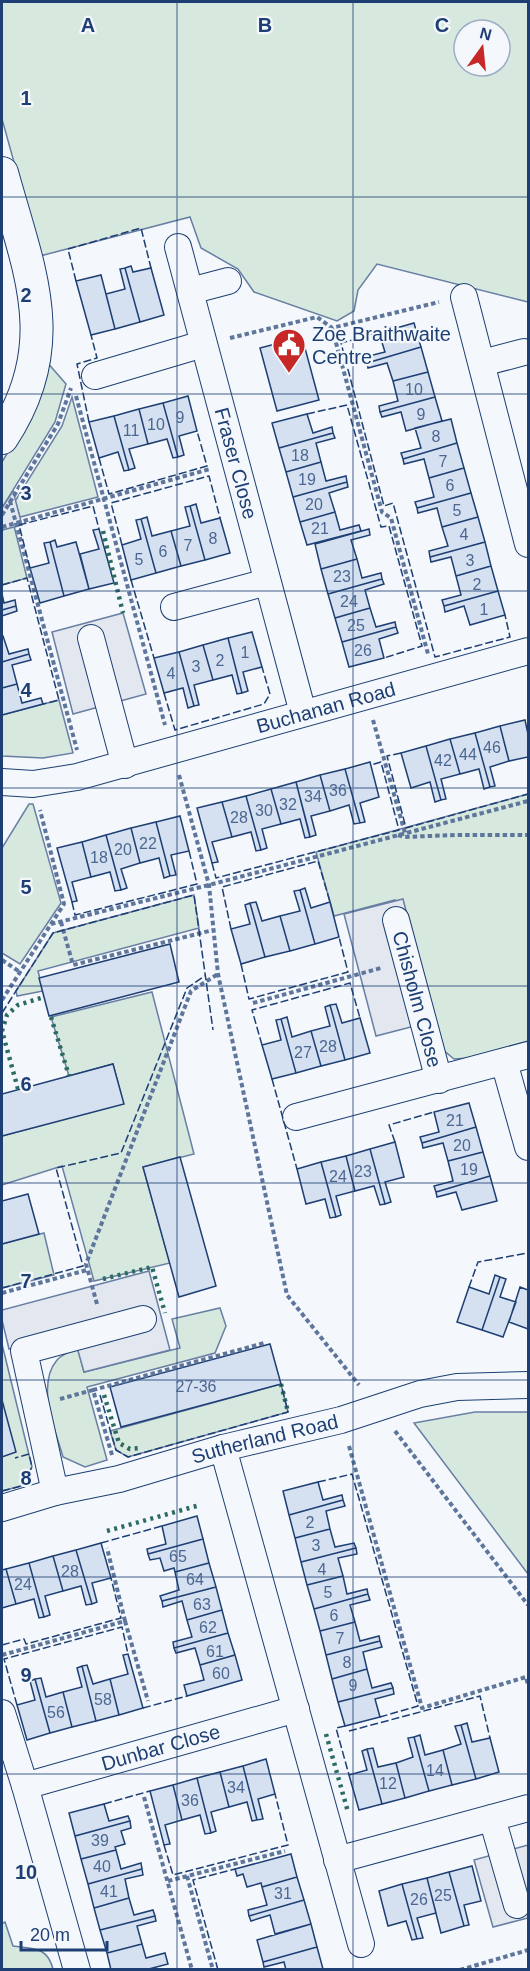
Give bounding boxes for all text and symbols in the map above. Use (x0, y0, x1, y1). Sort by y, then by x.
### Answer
text: A (81, 14, 95, 36)
text: B (258, 14, 272, 36)
text: C (435, 14, 449, 36)
north arrow (452, 18, 512, 78)
text: N (478, 24, 494, 44)
text: 1 (20, 87, 32, 109)
text: 2 (20, 284, 32, 306)
place label: Zoe Braithwaite Centre (312, 323, 451, 368)
public building icon: Zoe Braithwaite Centre (271, 327, 307, 374)
house number: 10 (405, 381, 423, 398)
street label: Fraser Close (211, 405, 261, 522)
house number: 9 (417, 406, 426, 423)
house number: 9 (176, 409, 185, 426)
house number: 10 (147, 416, 165, 433)
house number: 11 (123, 422, 139, 439)
house number: 8 (432, 428, 441, 445)
house number: 18 (291, 447, 309, 464)
house number: 7 (439, 453, 448, 470)
house number: 19 (298, 471, 316, 488)
house number: 6 (446, 477, 455, 494)
text: 3 (20, 482, 32, 504)
house number: 20 (305, 496, 323, 513)
house number: 5 (453, 502, 462, 519)
house number: 21 (311, 520, 329, 537)
house number: 4 (460, 526, 469, 543)
house number: 8 (209, 530, 218, 547)
house number: 7 (184, 537, 193, 554)
house number: 6 (159, 543, 168, 560)
house number: 5 (135, 551, 144, 568)
house number: 3 (466, 552, 475, 569)
house number: 23 (333, 568, 351, 585)
house number: 2 (473, 576, 482, 593)
house number: 24 (340, 593, 358, 610)
house number: 1 (480, 601, 489, 618)
house number: 25 (347, 617, 365, 634)
house number: 26 (354, 642, 372, 659)
house number: 1 (241, 644, 250, 661)
house number: 2 (216, 652, 225, 669)
house number: 3 (192, 658, 201, 675)
house number: 4 (167, 665, 176, 682)
street label: Buchanan Road (254, 678, 398, 737)
text: 4 (20, 679, 32, 701)
house number: 46 (483, 739, 501, 756)
house number: 44 (459, 746, 477, 763)
house number: 42 (434, 752, 452, 769)
house number: 36 (329, 782, 347, 799)
house number: 34 (304, 788, 322, 805)
house number: 32 (279, 796, 297, 813)
house number: 30 (255, 802, 273, 819)
house number: 28 (230, 809, 248, 826)
house number: 22 (139, 835, 157, 852)
house number: 20 (114, 841, 132, 858)
house number: 18 (90, 849, 108, 866)
text: 5 (20, 876, 32, 898)
street label: Chisholm Close (388, 929, 446, 1070)
house number: 28 (319, 1038, 337, 1055)
house number: 27 (294, 1044, 312, 1061)
text: 6 (20, 1073, 32, 1095)
house number: 21 (446, 1112, 464, 1129)
house number: 20 (453, 1137, 471, 1154)
house number: 19 (460, 1161, 478, 1178)
house number: 23 (354, 1163, 372, 1180)
house number: 24 (329, 1168, 347, 1185)
text: 7 (20, 1270, 32, 1292)
house number: 27-36 (176, 1378, 217, 1395)
street label: Sutherland Road (189, 1410, 340, 1468)
text: 8 (20, 1467, 32, 1489)
house number: 2 (306, 1514, 315, 1531)
house number: 3 (312, 1537, 321, 1554)
house number: 65 (169, 1548, 187, 1565)
house number: 4 (318, 1561, 327, 1578)
house number: 28 (61, 1563, 79, 1580)
house number: 64 (186, 1571, 204, 1588)
house number: 24 (14, 1576, 32, 1593)
house number: 5 (324, 1584, 333, 1601)
house number: 63 (193, 1596, 211, 1613)
house number: 6 (330, 1607, 339, 1624)
house number: 62 (199, 1619, 217, 1636)
house number: 7 (336, 1630, 345, 1647)
house number: 61 (206, 1643, 224, 1660)
house number: 8 (343, 1654, 352, 1671)
text: 9 (20, 1664, 32, 1686)
house number: 60 (212, 1665, 230, 1682)
house number: 9 (349, 1677, 358, 1694)
house number: 58 (94, 1691, 112, 1708)
house number: 56 (47, 1704, 65, 1721)
street label: Dunbar Close (99, 1720, 222, 1775)
house number: 14 (426, 1762, 444, 1779)
house number: 12 (379, 1775, 397, 1792)
house number: 34 (227, 1779, 245, 1796)
house number: 36 (181, 1792, 199, 1809)
house number: 39 (91, 1832, 109, 1849)
house number: 40 (93, 1858, 111, 1875)
text: 10 (15, 1861, 37, 1883)
house number: 41 (100, 1883, 118, 1900)
house number: 31 (274, 1885, 292, 1902)
house number: 25 (434, 1887, 452, 1904)
house number: 26 (410, 1891, 428, 1908)
scale bar (21, 1914, 106, 1952)
text: 20 m (30, 1925, 70, 1945)

